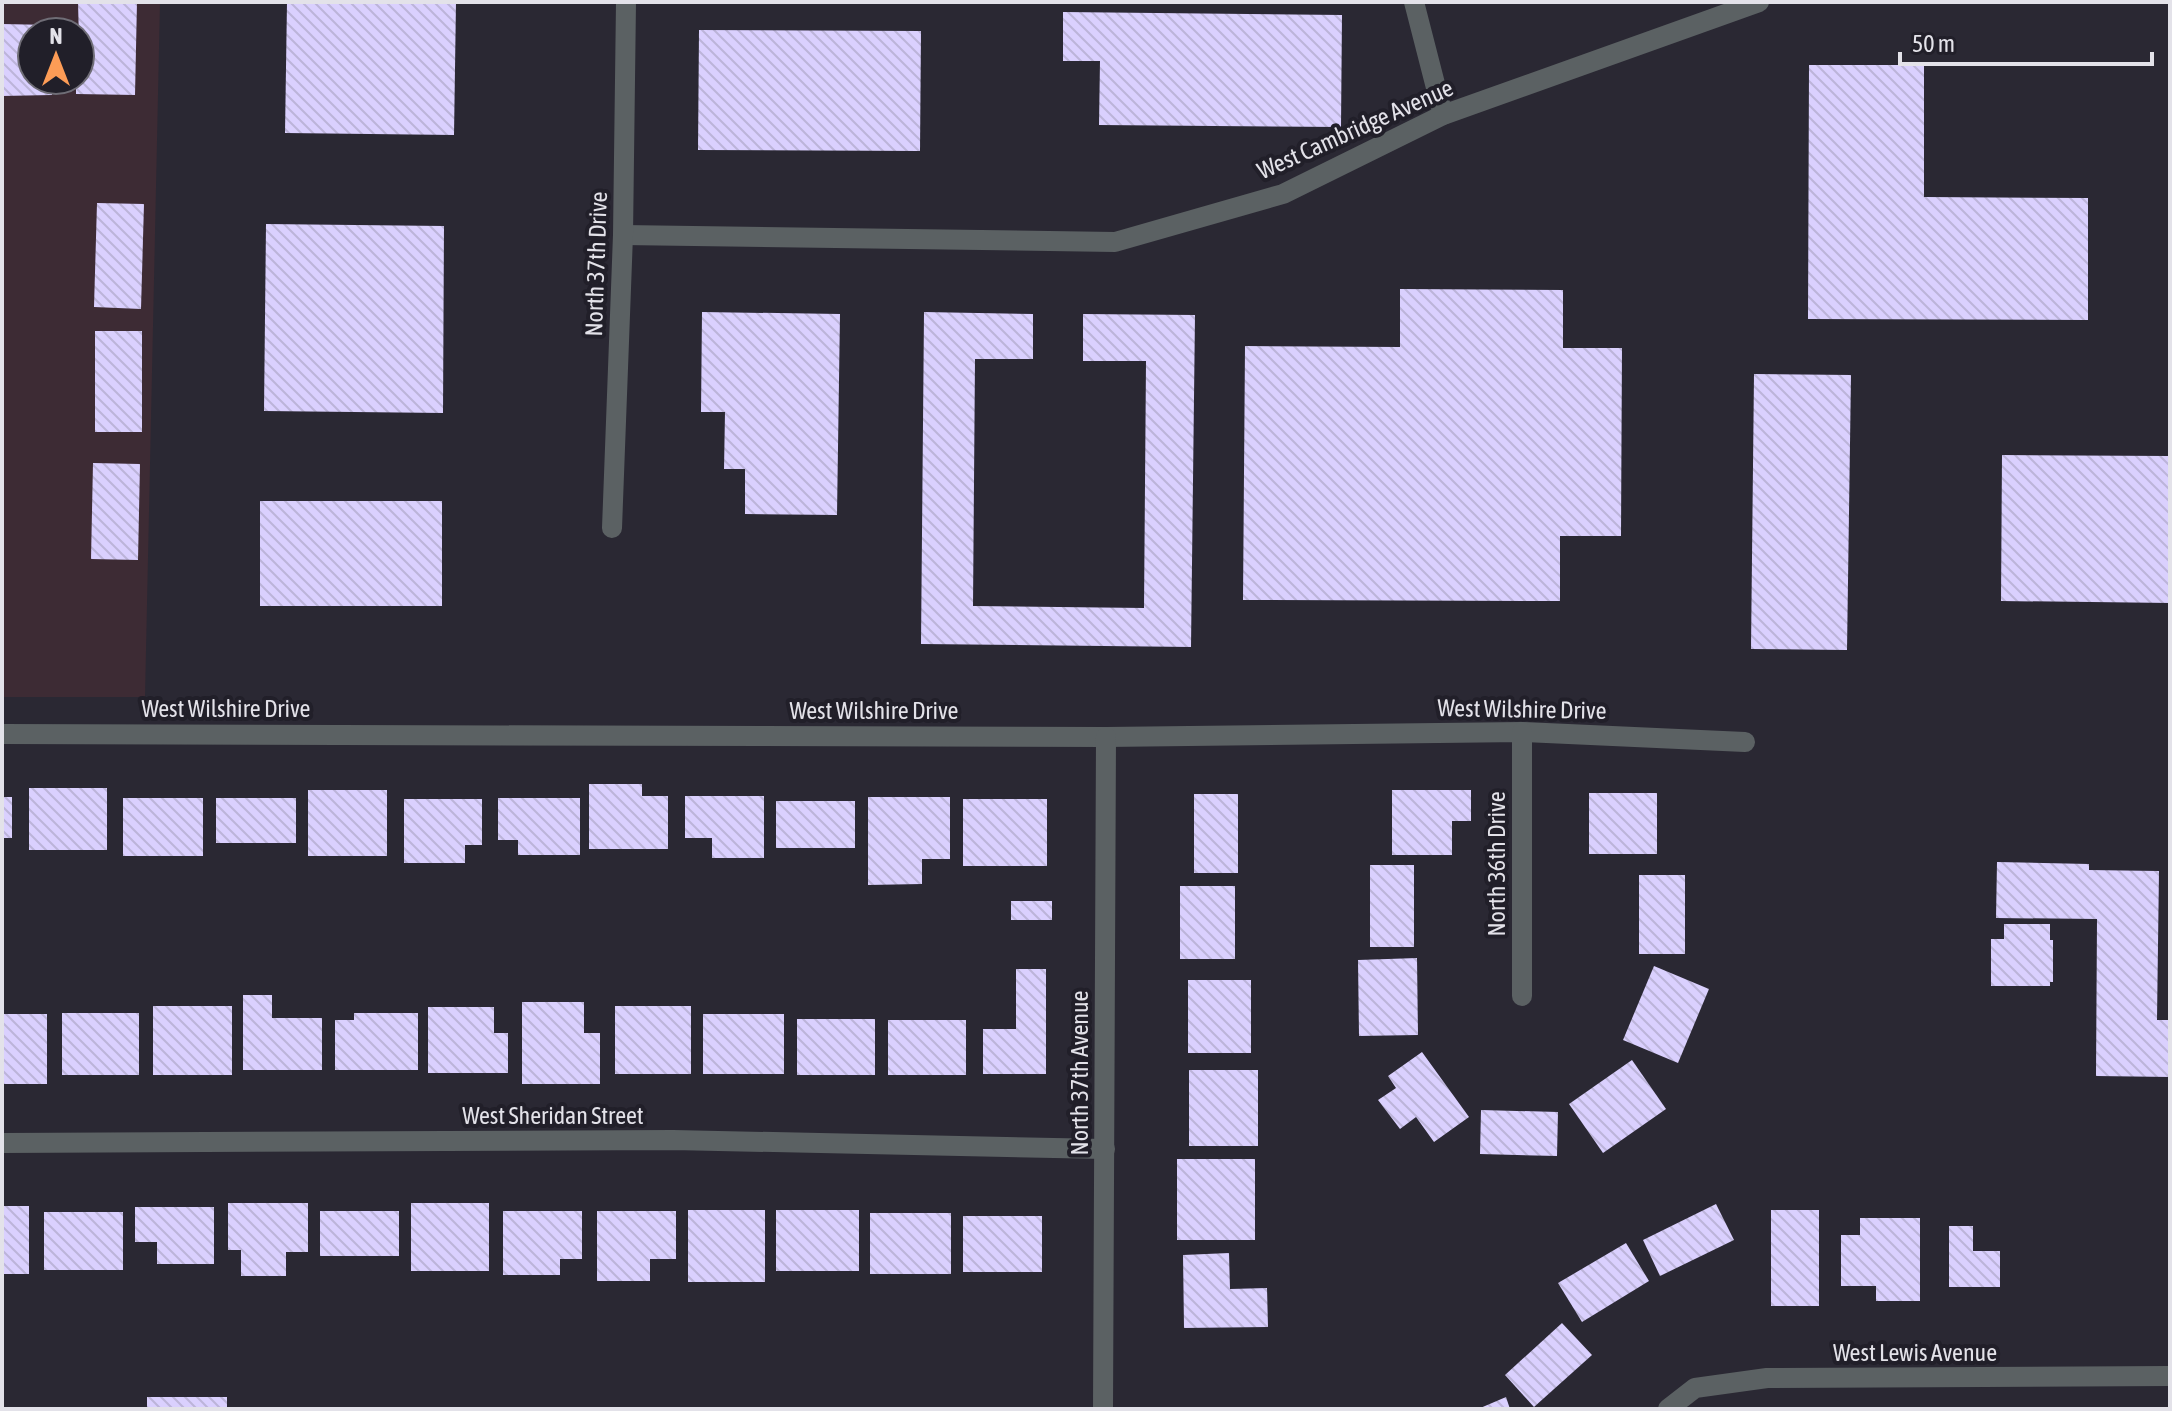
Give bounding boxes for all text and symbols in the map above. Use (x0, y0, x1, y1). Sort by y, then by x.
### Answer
north arrow (16, 16, 96, 96)
scale bar (1900, 16, 2152, 66)
text: N (50, 23, 62, 49)
text: 50 m (1912, 30, 1955, 57)
street label: West Cambridge Avenue (1253, 74, 1457, 184)
street label: North 37th Drive (580, 191, 612, 337)
street label: West Wilshire Drive (1437, 694, 1607, 724)
street label: West Wilshire Drive (141, 695, 311, 722)
street label: West Wilshire Drive (789, 697, 959, 724)
street label: North 36th Drive (1483, 791, 1510, 937)
street label: North 37th Avenue (1066, 991, 1093, 1155)
street label: West Sheridan Street (462, 1102, 644, 1129)
street label: West Lewis Avenue (1833, 1339, 1997, 1366)

